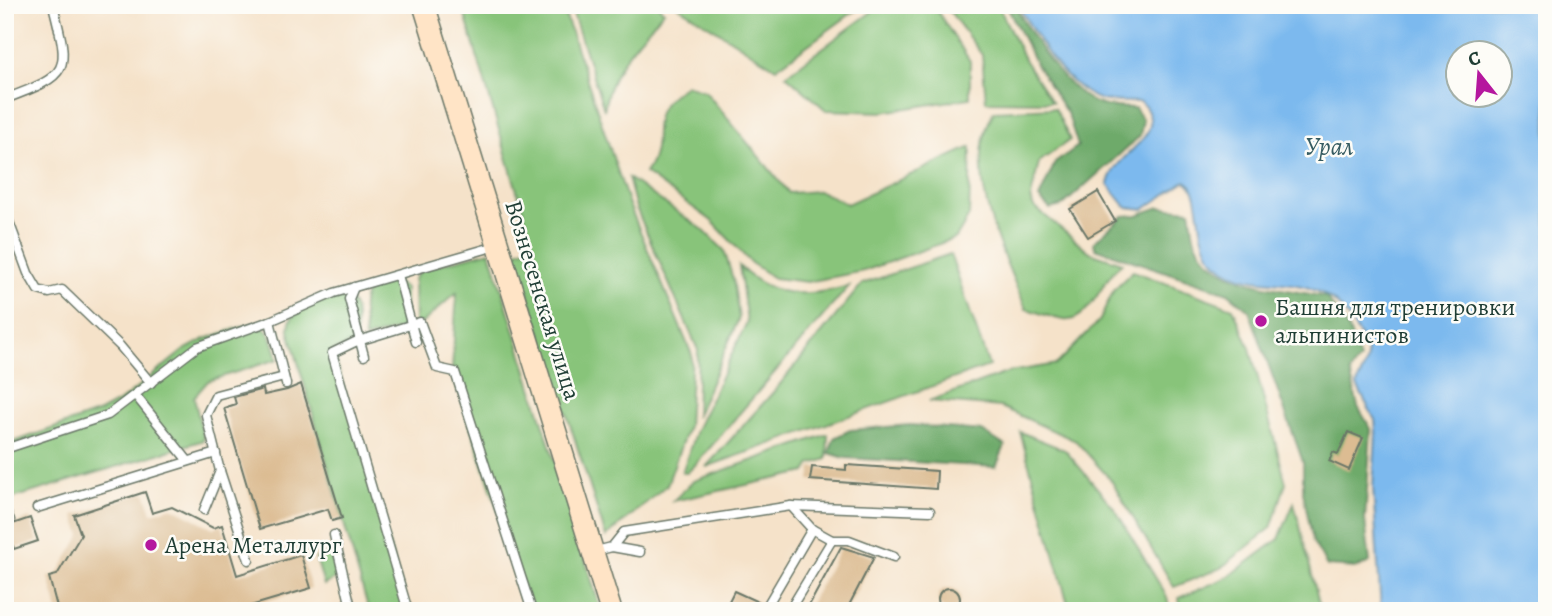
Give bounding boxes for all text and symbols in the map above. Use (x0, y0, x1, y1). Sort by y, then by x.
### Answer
north arrow (1444, 38, 1514, 108)
text: С (1465, 45, 1484, 73)
water label: Урал (1305, 129, 1354, 164)
street label: Вознесенская улица (497, 196, 589, 404)
place label: Башня для тренировки альпинистов (1275, 291, 1515, 351)
marker: Башня для тренировки альпинистов (1253, 313, 1269, 329)
place label: Арена Металлург (164, 529, 342, 561)
marker: Арена Металлург (143, 537, 159, 553)

